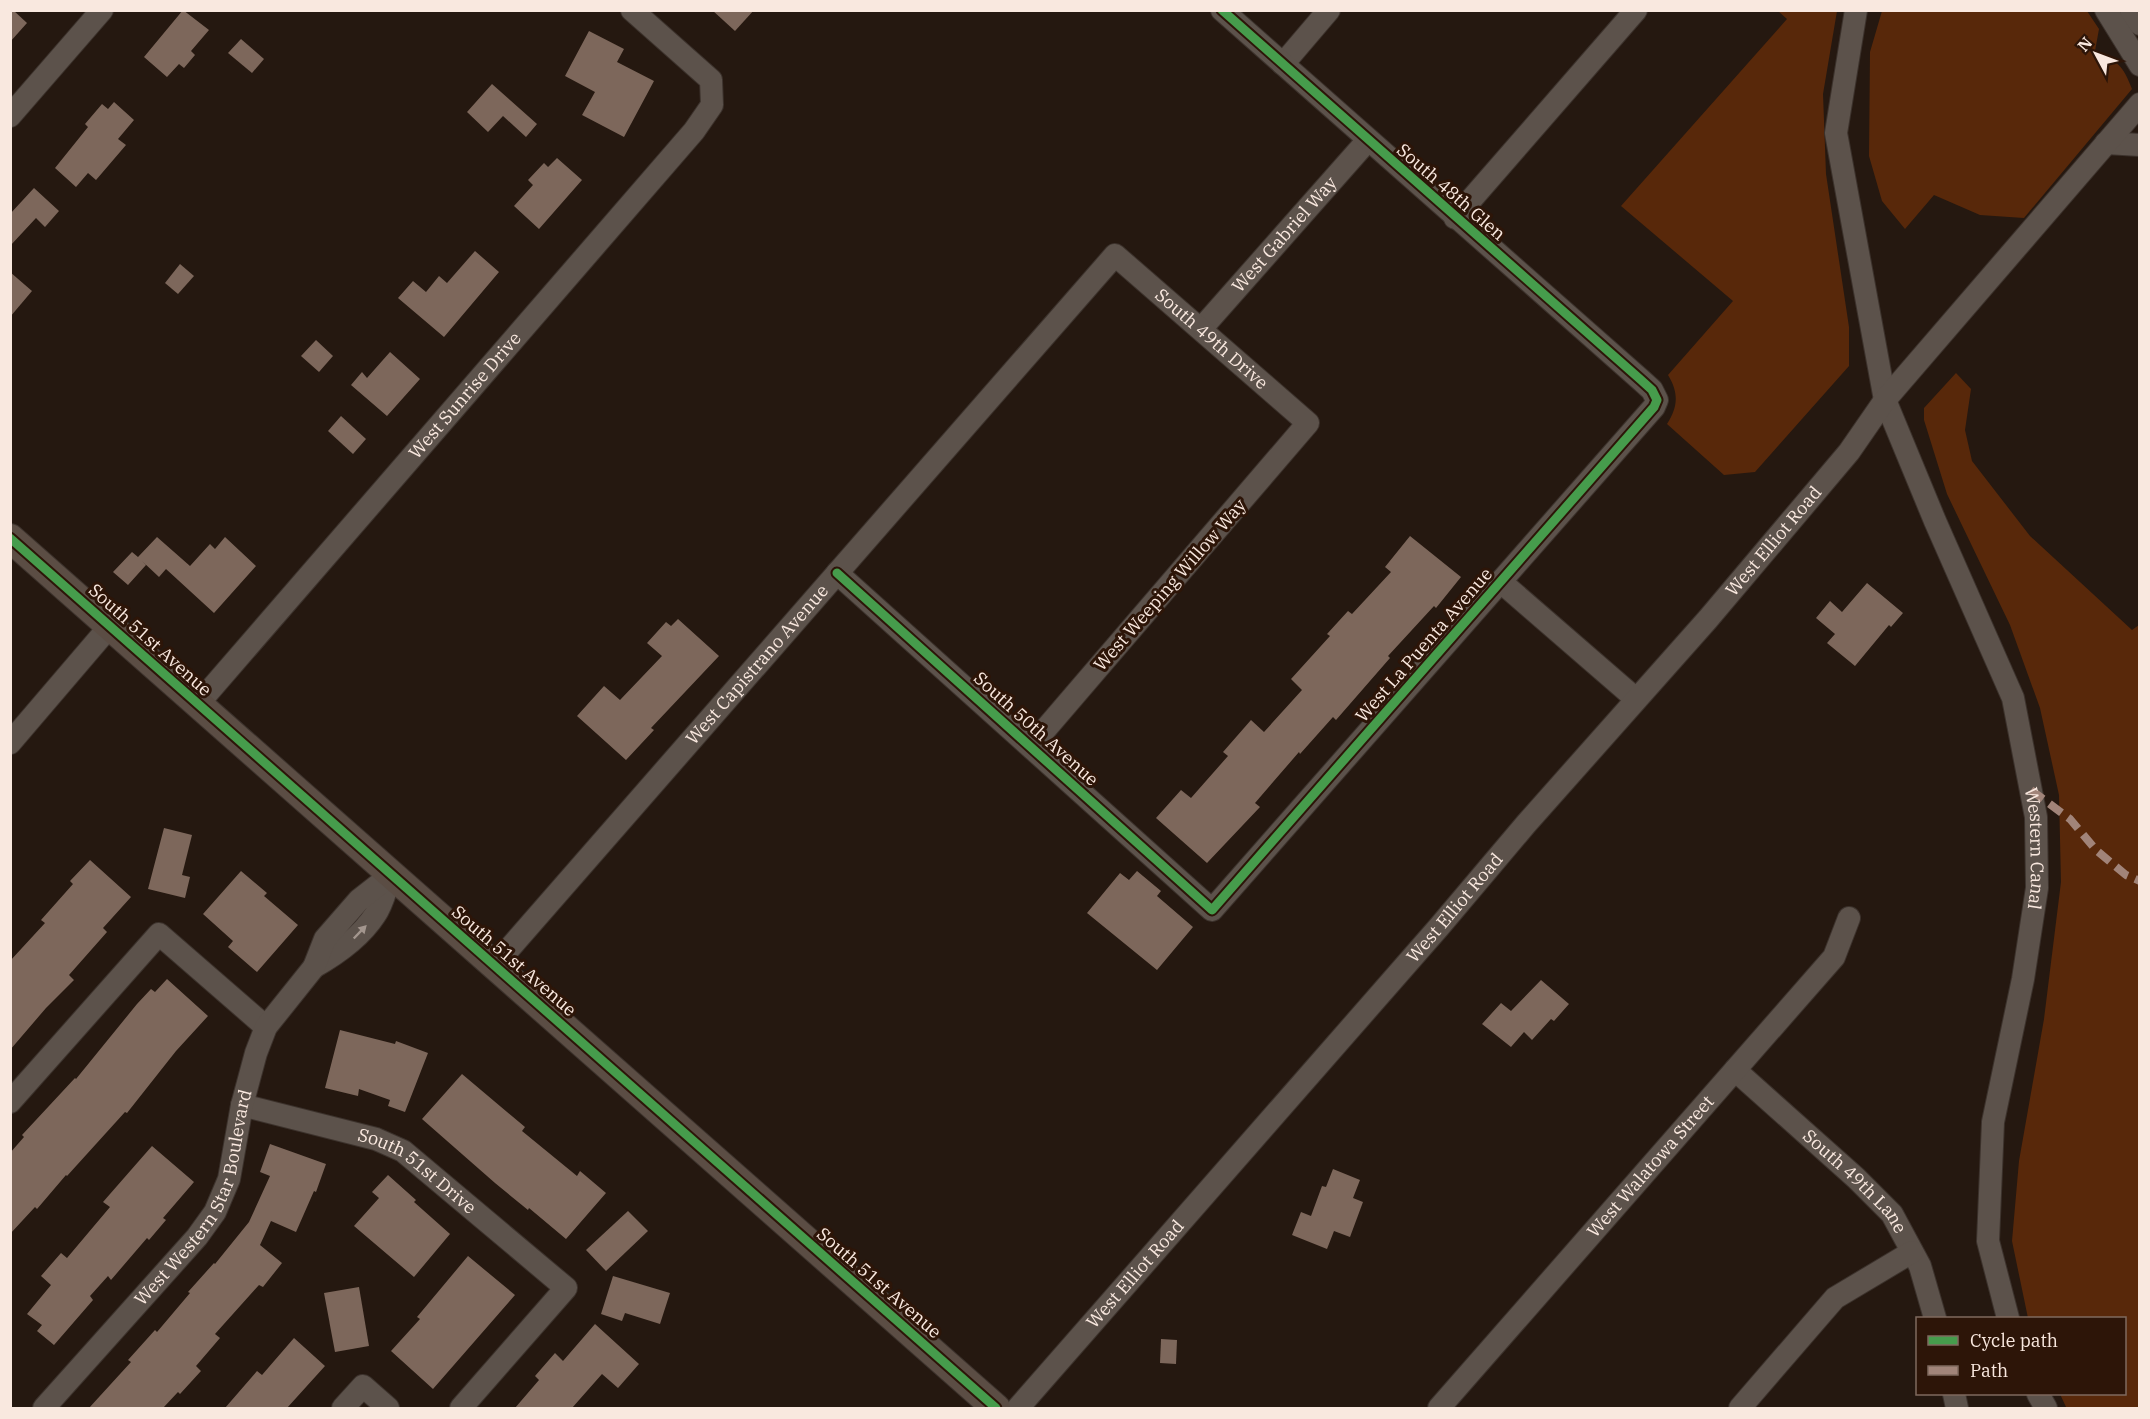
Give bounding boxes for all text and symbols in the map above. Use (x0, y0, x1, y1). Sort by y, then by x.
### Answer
north arrow (2066, 24, 2126, 84)
text: N (2073, 33, 2096, 55)
street label: South 48th Glen (1392, 138, 1510, 245)
street label: West Gabriel Way (1227, 171, 1342, 297)
street label: South 49th Drive (1151, 283, 1273, 394)
street label: West Sunrise Drive (403, 327, 526, 463)
street label: West Elliot Road (1720, 481, 1826, 601)
street label: West Weeping Willow Way (1088, 493, 1251, 676)
street label: West La Puenta Avenue (1350, 563, 1497, 727)
street label: South 51st Avenue (84, 578, 217, 701)
street label: West Capistrano Avenue (680, 579, 833, 749)
street label: South 50th Avenue (969, 666, 1104, 791)
street label: Western Canal (2020, 785, 2050, 911)
street label: West Elliot Road (1401, 848, 1508, 967)
street label: South 51st Avenue (447, 900, 581, 1021)
one-way arrow (353, 924, 367, 939)
street label: West Western Star Boulevard (129, 1087, 257, 1310)
street label: West Walatowa Street (1582, 1090, 1719, 1242)
street label: South 51st Drive (356, 1123, 481, 1219)
street label: South 49th Lane (1798, 1124, 1912, 1237)
street label: West Elliot Road (1081, 1215, 1189, 1333)
street label: South 51st Avenue (812, 1222, 946, 1343)
legend (1916, 1317, 2126, 1395)
text: Cycle path (1970, 1329, 2058, 1352)
text: Path (1970, 1359, 2008, 1382)

